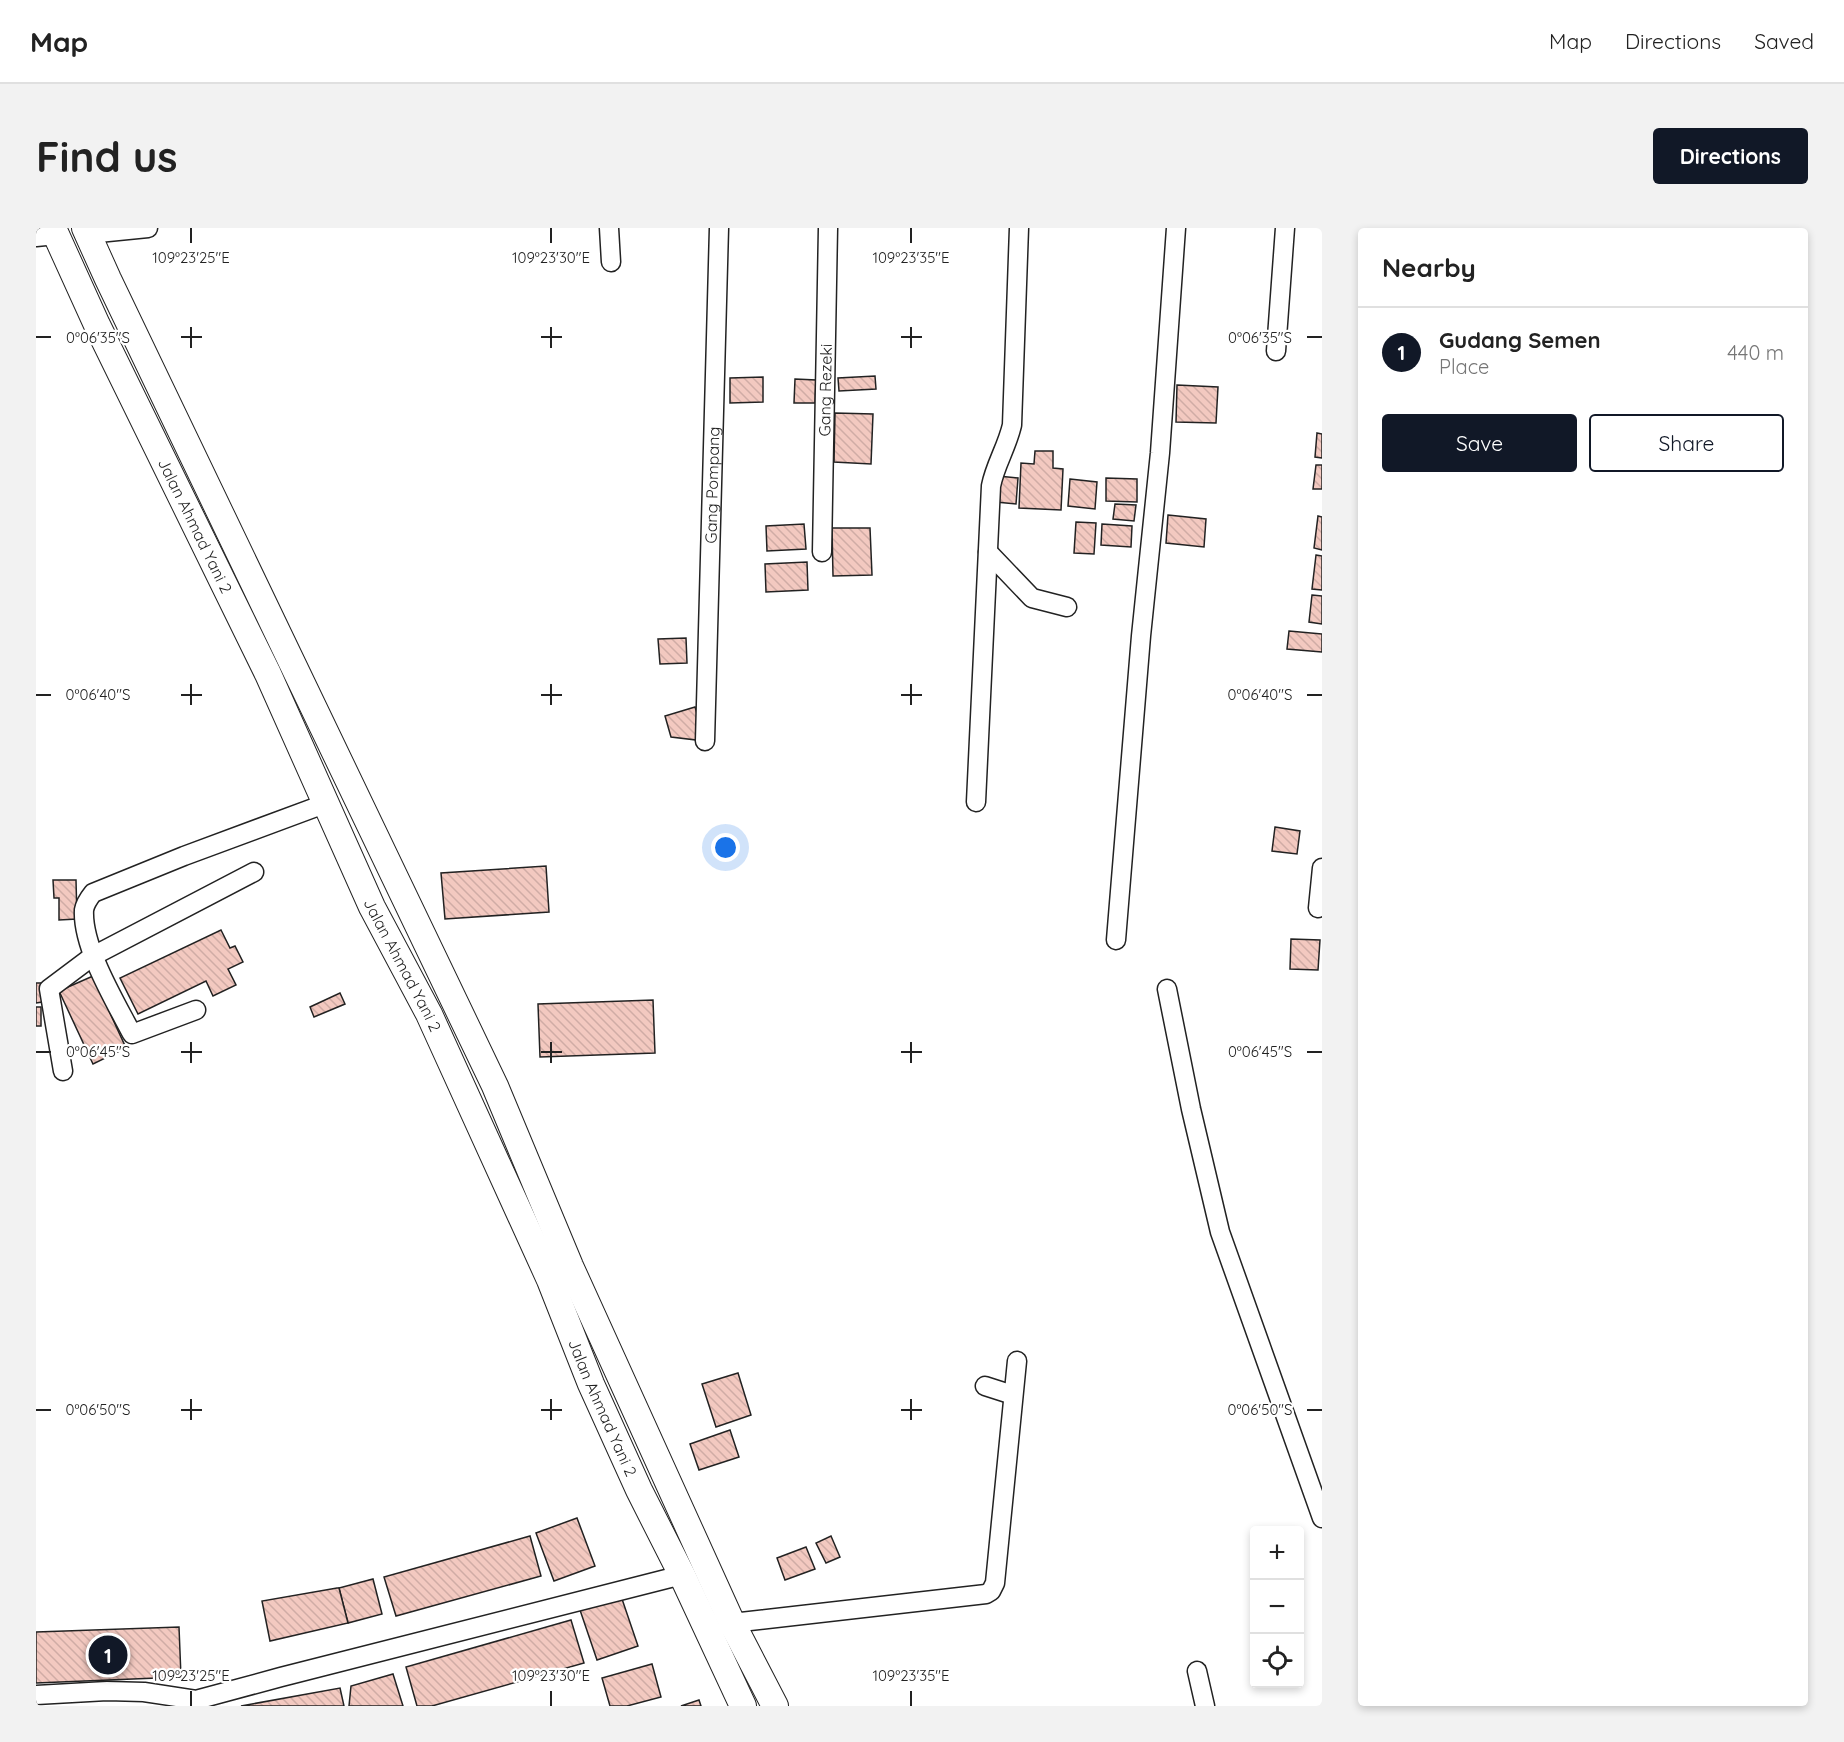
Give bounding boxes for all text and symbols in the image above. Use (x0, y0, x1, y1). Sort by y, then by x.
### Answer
text: Map (30, 24, 88, 59)
text: Map (1549, 28, 1592, 54)
text: Directions (1625, 28, 1721, 54)
text: Saved (1754, 28, 1814, 54)
button: Directions (1653, 128, 1808, 184)
text: Find us (36, 130, 178, 183)
text: 109°23'25"E (152, 248, 230, 267)
text: 109°23'30"E (512, 248, 590, 267)
text: 109°23'35"E (872, 248, 950, 267)
text: Nearby (1382, 251, 1476, 284)
text: Gudang Semen (1439, 326, 1601, 354)
text: 0°06'35"S (66, 328, 130, 347)
text: 0°06'35"S (1228, 328, 1292, 347)
text: 1 (1398, 340, 1405, 365)
text: 440 m (1727, 340, 1784, 365)
street label: Gang Rezeki (814, 343, 836, 437)
text: Place (1439, 354, 1489, 379)
button: Save (1382, 414, 1577, 472)
button: Share (1589, 414, 1784, 472)
street label: Gang Pompang (700, 426, 724, 544)
street label: Jalan Ahmad Yani 2 (154, 455, 237, 597)
text: 0°06'40"S (66, 685, 130, 704)
text: 0°06'40"S (1228, 685, 1292, 704)
your location (711, 833, 740, 862)
street label: Jalan Ahmad Yani 2 (360, 895, 446, 1035)
text: 0°06'45"S (66, 1042, 130, 1061)
text: 0°06'45"S (1228, 1042, 1292, 1061)
street label: Jalan Ahmad Yani 2 (564, 1336, 642, 1480)
text: 0°06'50"S (65, 1400, 131, 1419)
text: 0°06'50"S (1227, 1400, 1293, 1419)
map controls (1250, 1526, 1304, 1688)
button: + (1250, 1526, 1304, 1580)
button: − (1250, 1580, 1304, 1634)
pin: 1 (88, 1632, 128, 1678)
button: locate (1250, 1634, 1304, 1688)
text: 109°23'25"E (152, 1666, 230, 1685)
text: 109°23'30"E (512, 1666, 590, 1685)
text: 109°23'35"E (872, 1666, 950, 1685)

